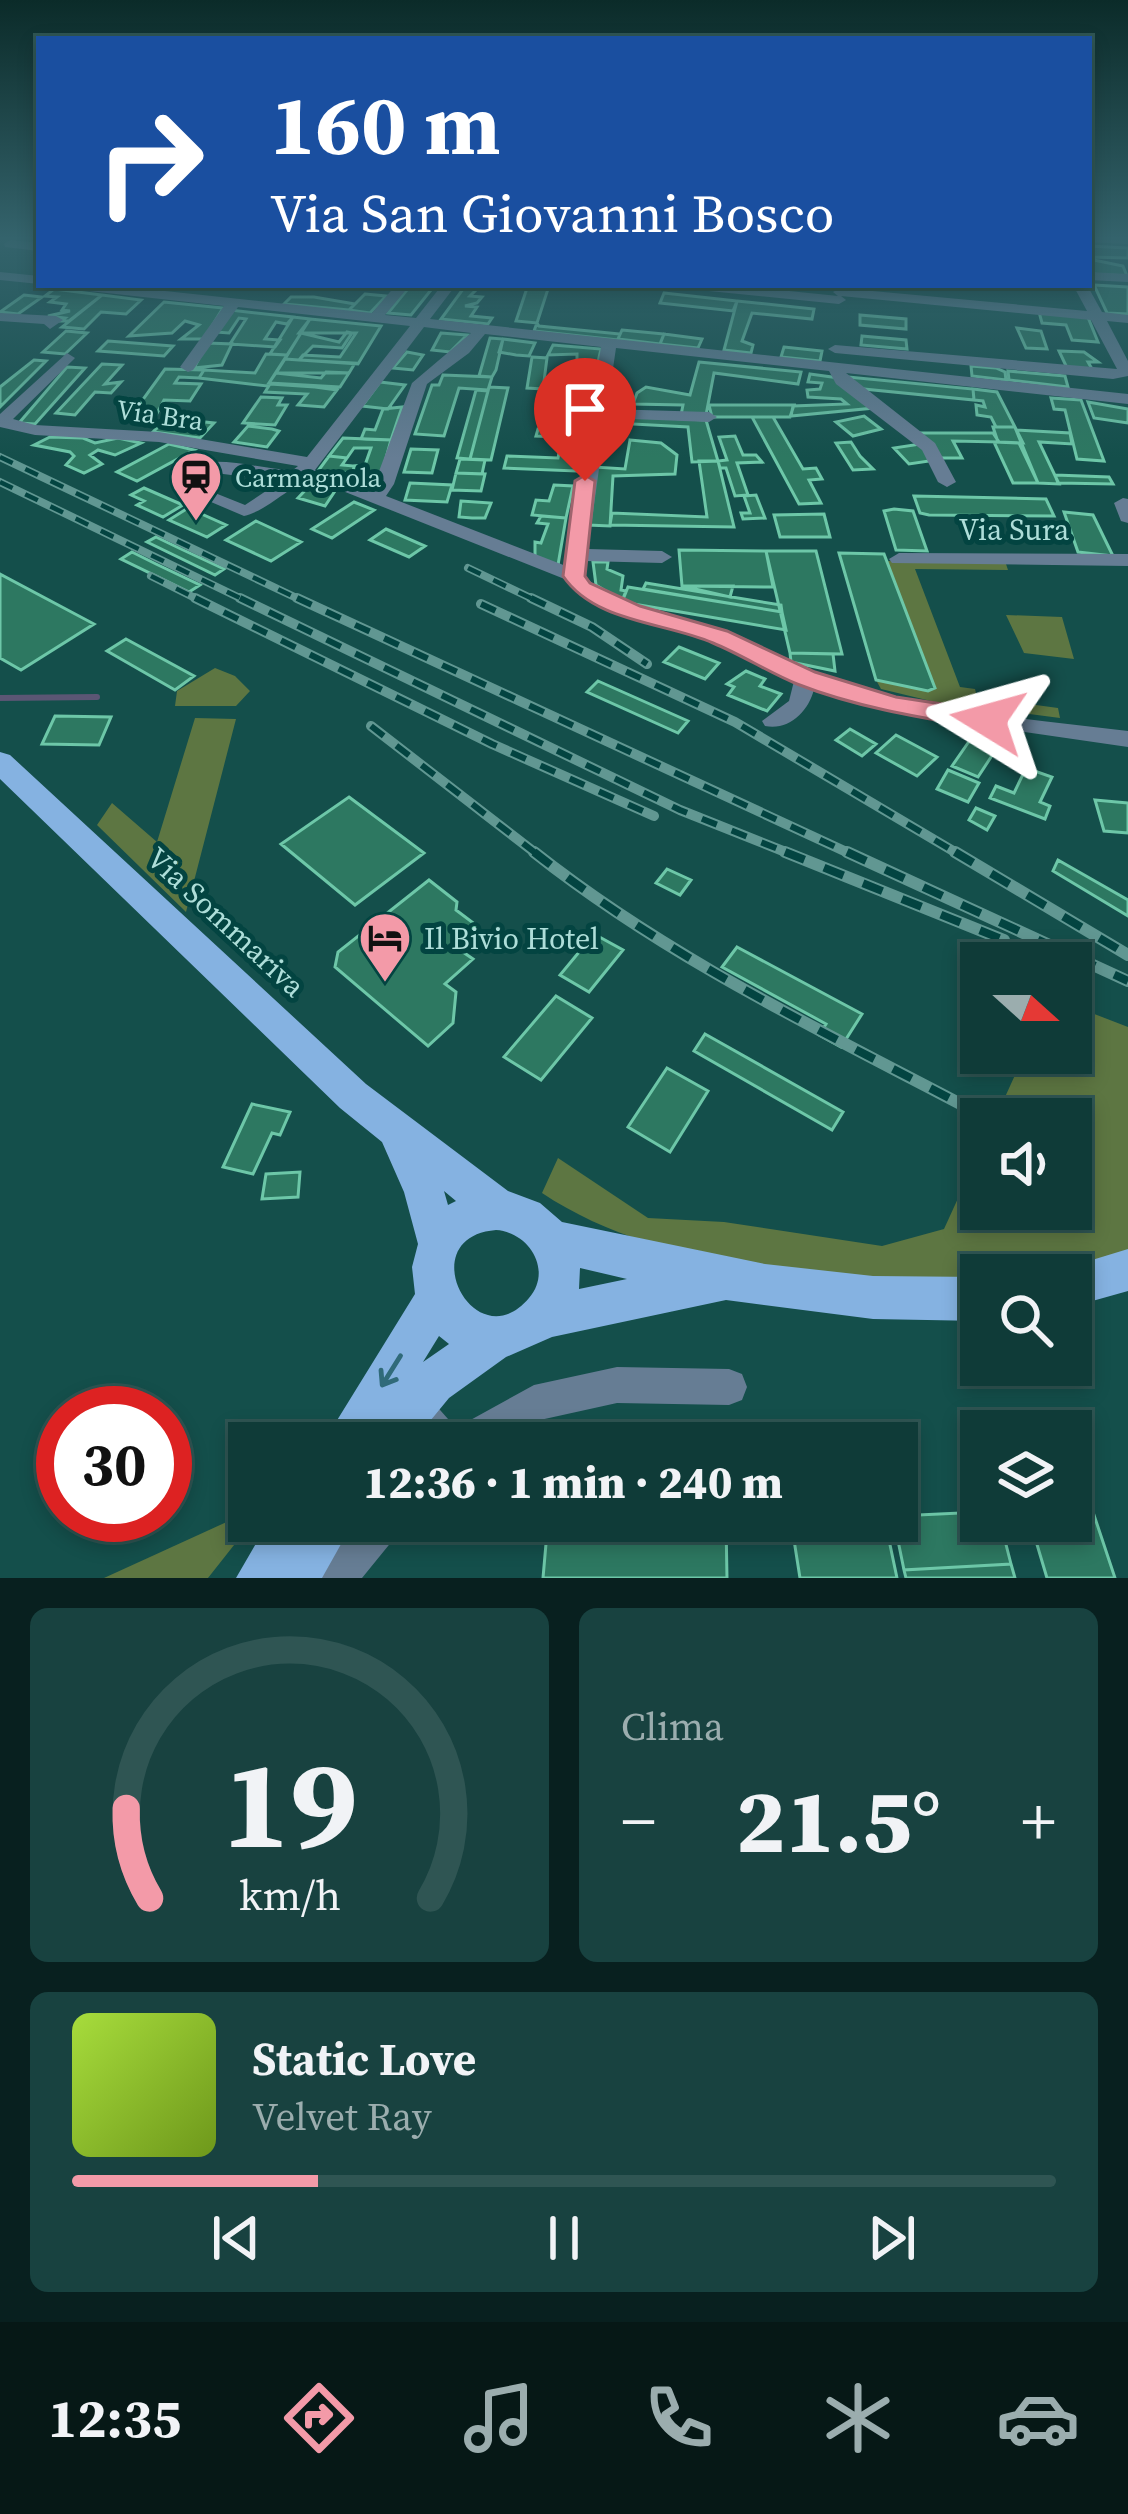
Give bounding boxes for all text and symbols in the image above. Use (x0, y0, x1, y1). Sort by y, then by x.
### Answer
text: 160 m (270, 67, 501, 182)
icon: right (72, 84, 228, 240)
text: Via San Giovanni Bosco (270, 176, 834, 250)
pin (534, 358, 636, 481)
icon: arrive (552, 376, 618, 442)
street label: Via Bra (114, 391, 206, 439)
station icon: Carmagnola (168, 449, 224, 523)
place label: Carmagnola (235, 459, 382, 496)
street label: Via Sura (959, 509, 1070, 550)
position arrow (925, 657, 1051, 783)
street label: Via Sommariva (138, 838, 315, 1007)
hotel icon: Il Bivio Hotel (357, 910, 413, 984)
place label: Il Bivio Hotel (424, 918, 599, 959)
north arrow (960, 942, 1092, 1074)
map controls (960, 942, 1092, 1542)
button: sound (960, 1098, 1092, 1230)
button: search (960, 1254, 1092, 1386)
one-way arrow (379, 1353, 403, 1387)
speed limit sign: 30 (36, 1386, 192, 1542)
button: layers (960, 1410, 1092, 1542)
text: 12:36 · 1 min · 240 m (363, 1451, 783, 1513)
text: Clima (621, 1700, 724, 1753)
text: 19 (222, 1718, 357, 1889)
text: 21.5° (736, 1759, 941, 1882)
text: − (621, 1776, 656, 1866)
text: + (1021, 1776, 1056, 1866)
text: km/h (238, 1866, 341, 1924)
text: Static Love (252, 2028, 476, 2090)
text: Velvet Ray (252, 2090, 432, 2143)
icon: previous (203, 2205, 269, 2271)
icon: pause (531, 2205, 597, 2271)
icon: next (859, 2205, 925, 2271)
icon: directions (277, 2376, 361, 2460)
icon: music (457, 2376, 541, 2460)
icon: phone (637, 2376, 721, 2460)
icon: climate (816, 2376, 900, 2460)
icon: car (996, 2376, 1080, 2460)
text: 12:35 (48, 2381, 181, 2455)

